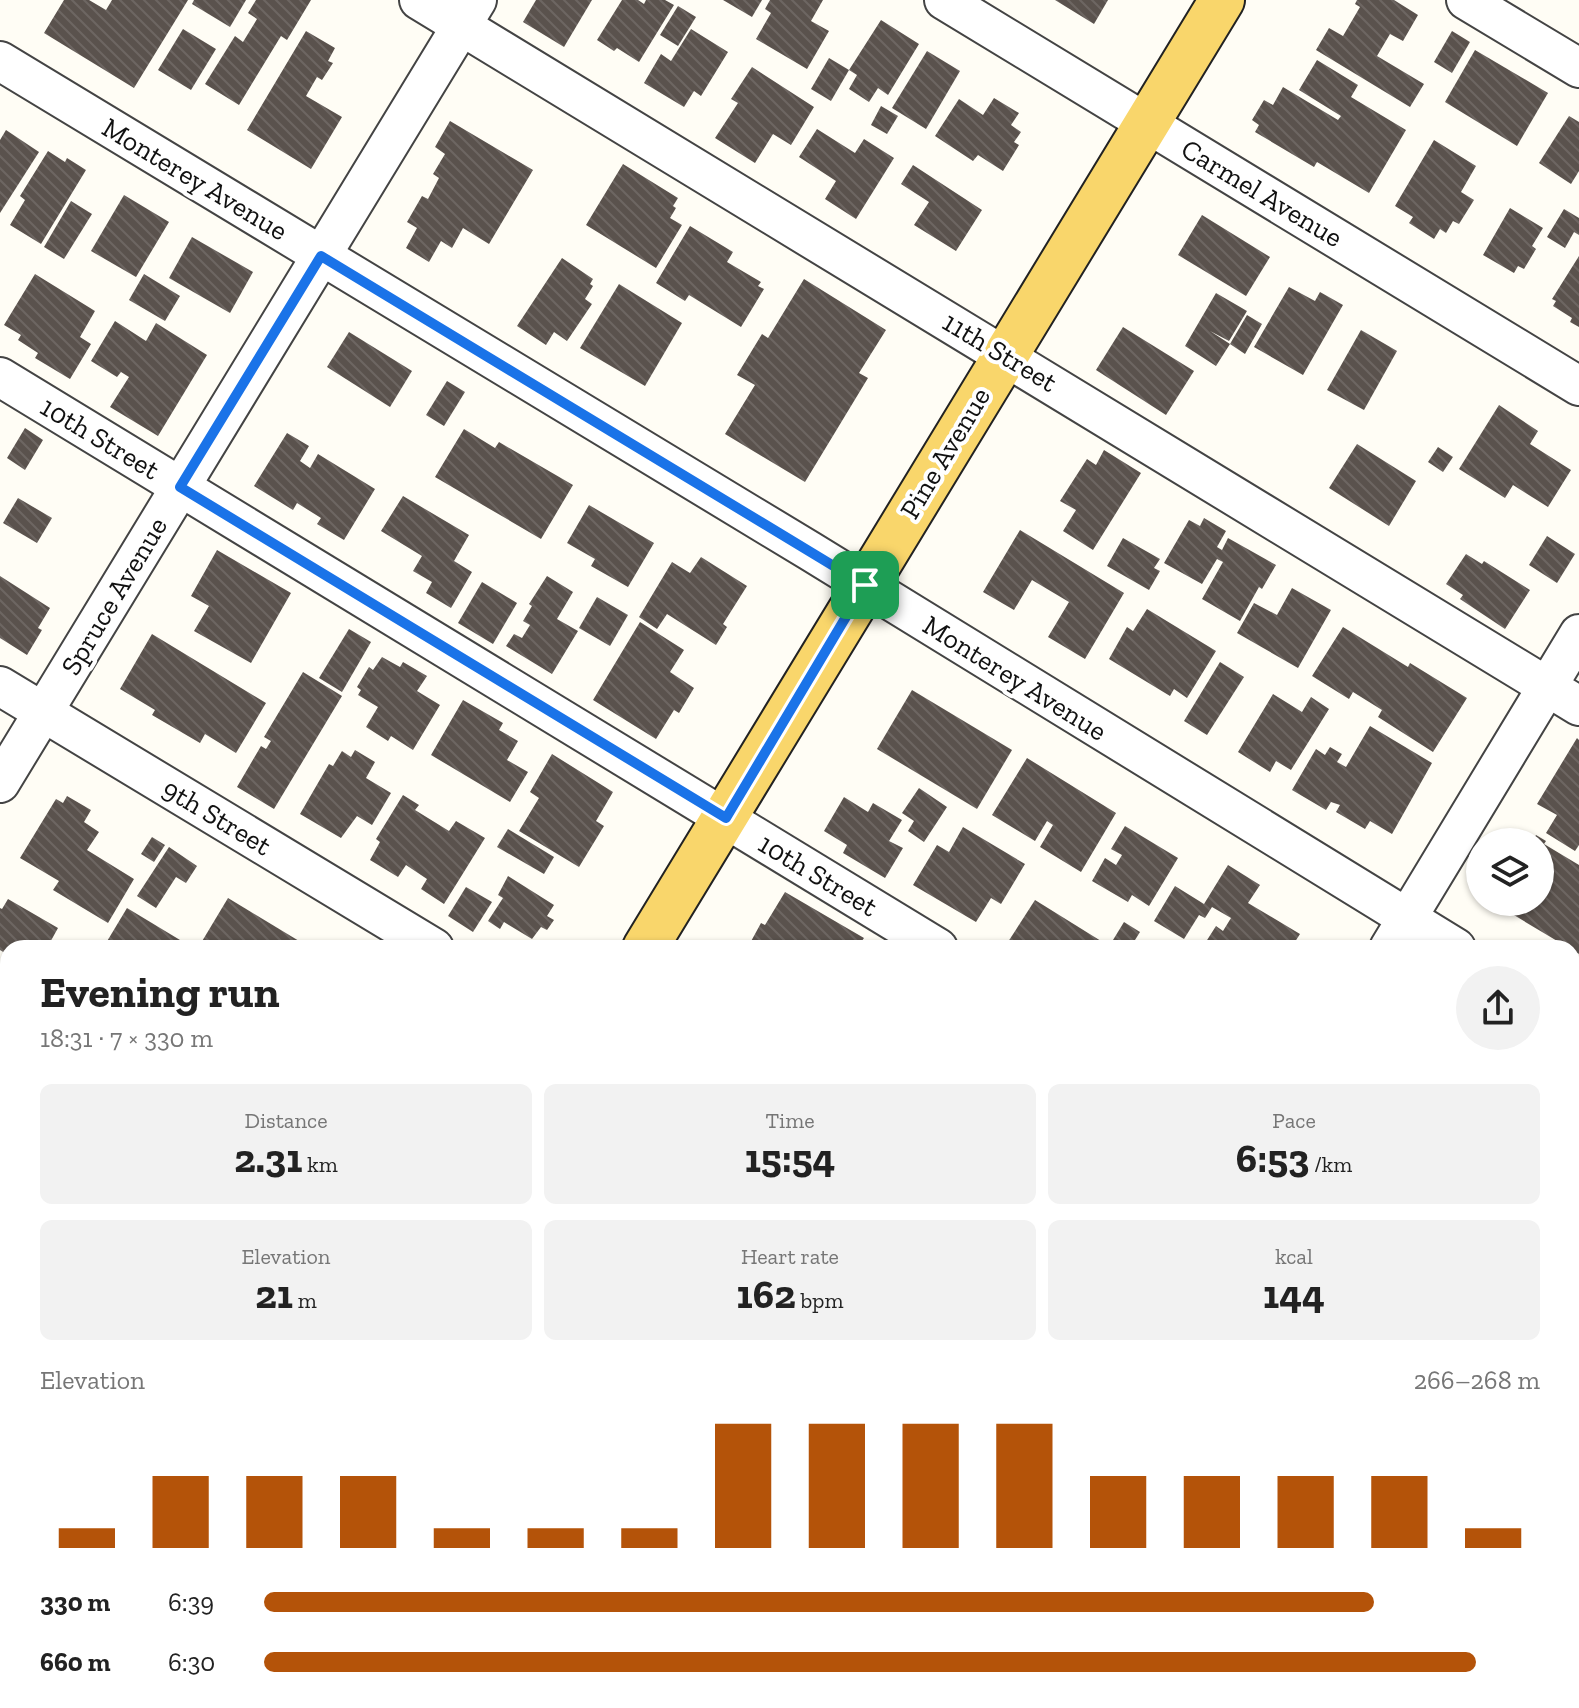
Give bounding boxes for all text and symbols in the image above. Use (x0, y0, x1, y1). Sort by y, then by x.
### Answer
street label: Monterey Avenue (96, 111, 294, 247)
street label: Carmel Avenue (1175, 132, 1349, 254)
street label: 11th Street (937, 305, 1064, 399)
street label: Pine Avenue (893, 381, 997, 525)
street label: 10th Street (35, 390, 166, 487)
street label: Spruce Avenue (54, 511, 174, 681)
pin (831, 551, 899, 619)
icon: arrive (843, 563, 887, 607)
street label: Monterey Avenue (917, 608, 1113, 748)
street label: 9th Street (157, 772, 278, 863)
street label: 10th Street (753, 827, 884, 924)
map controls (1466, 828, 1554, 916)
button: layers (1466, 828, 1554, 916)
text: Evening run (40, 965, 280, 1018)
button: share (1456, 966, 1540, 1050)
text: 18:31 · 7 × 330 m (40, 1022, 213, 1054)
text: Distance (244, 1107, 328, 1134)
text: Time (765, 1107, 815, 1134)
text: Pace (1272, 1107, 1316, 1134)
text: 2.31 (234, 1134, 302, 1182)
text: 15:54 (745, 1134, 835, 1182)
text: 6:53 (1236, 1134, 1309, 1182)
text: km (302, 1151, 338, 1178)
text: /km (1309, 1151, 1352, 1178)
text: Elevation (242, 1243, 330, 1270)
text: Heart rate (741, 1243, 839, 1270)
text: kcal (1275, 1243, 1313, 1270)
text: 21 (255, 1270, 293, 1318)
text: 162 (737, 1270, 796, 1318)
text: 144 (1263, 1270, 1325, 1318)
text: m (293, 1287, 317, 1314)
text: bpm (796, 1287, 843, 1314)
text: Elevation (40, 1364, 145, 1396)
text: 266–268 m (1414, 1364, 1540, 1396)
text: 330 m (40, 1586, 110, 1618)
text: 6:39 (168, 1586, 214, 1618)
text: 660 m (40, 1646, 111, 1678)
text: 6:30 (168, 1646, 215, 1678)

